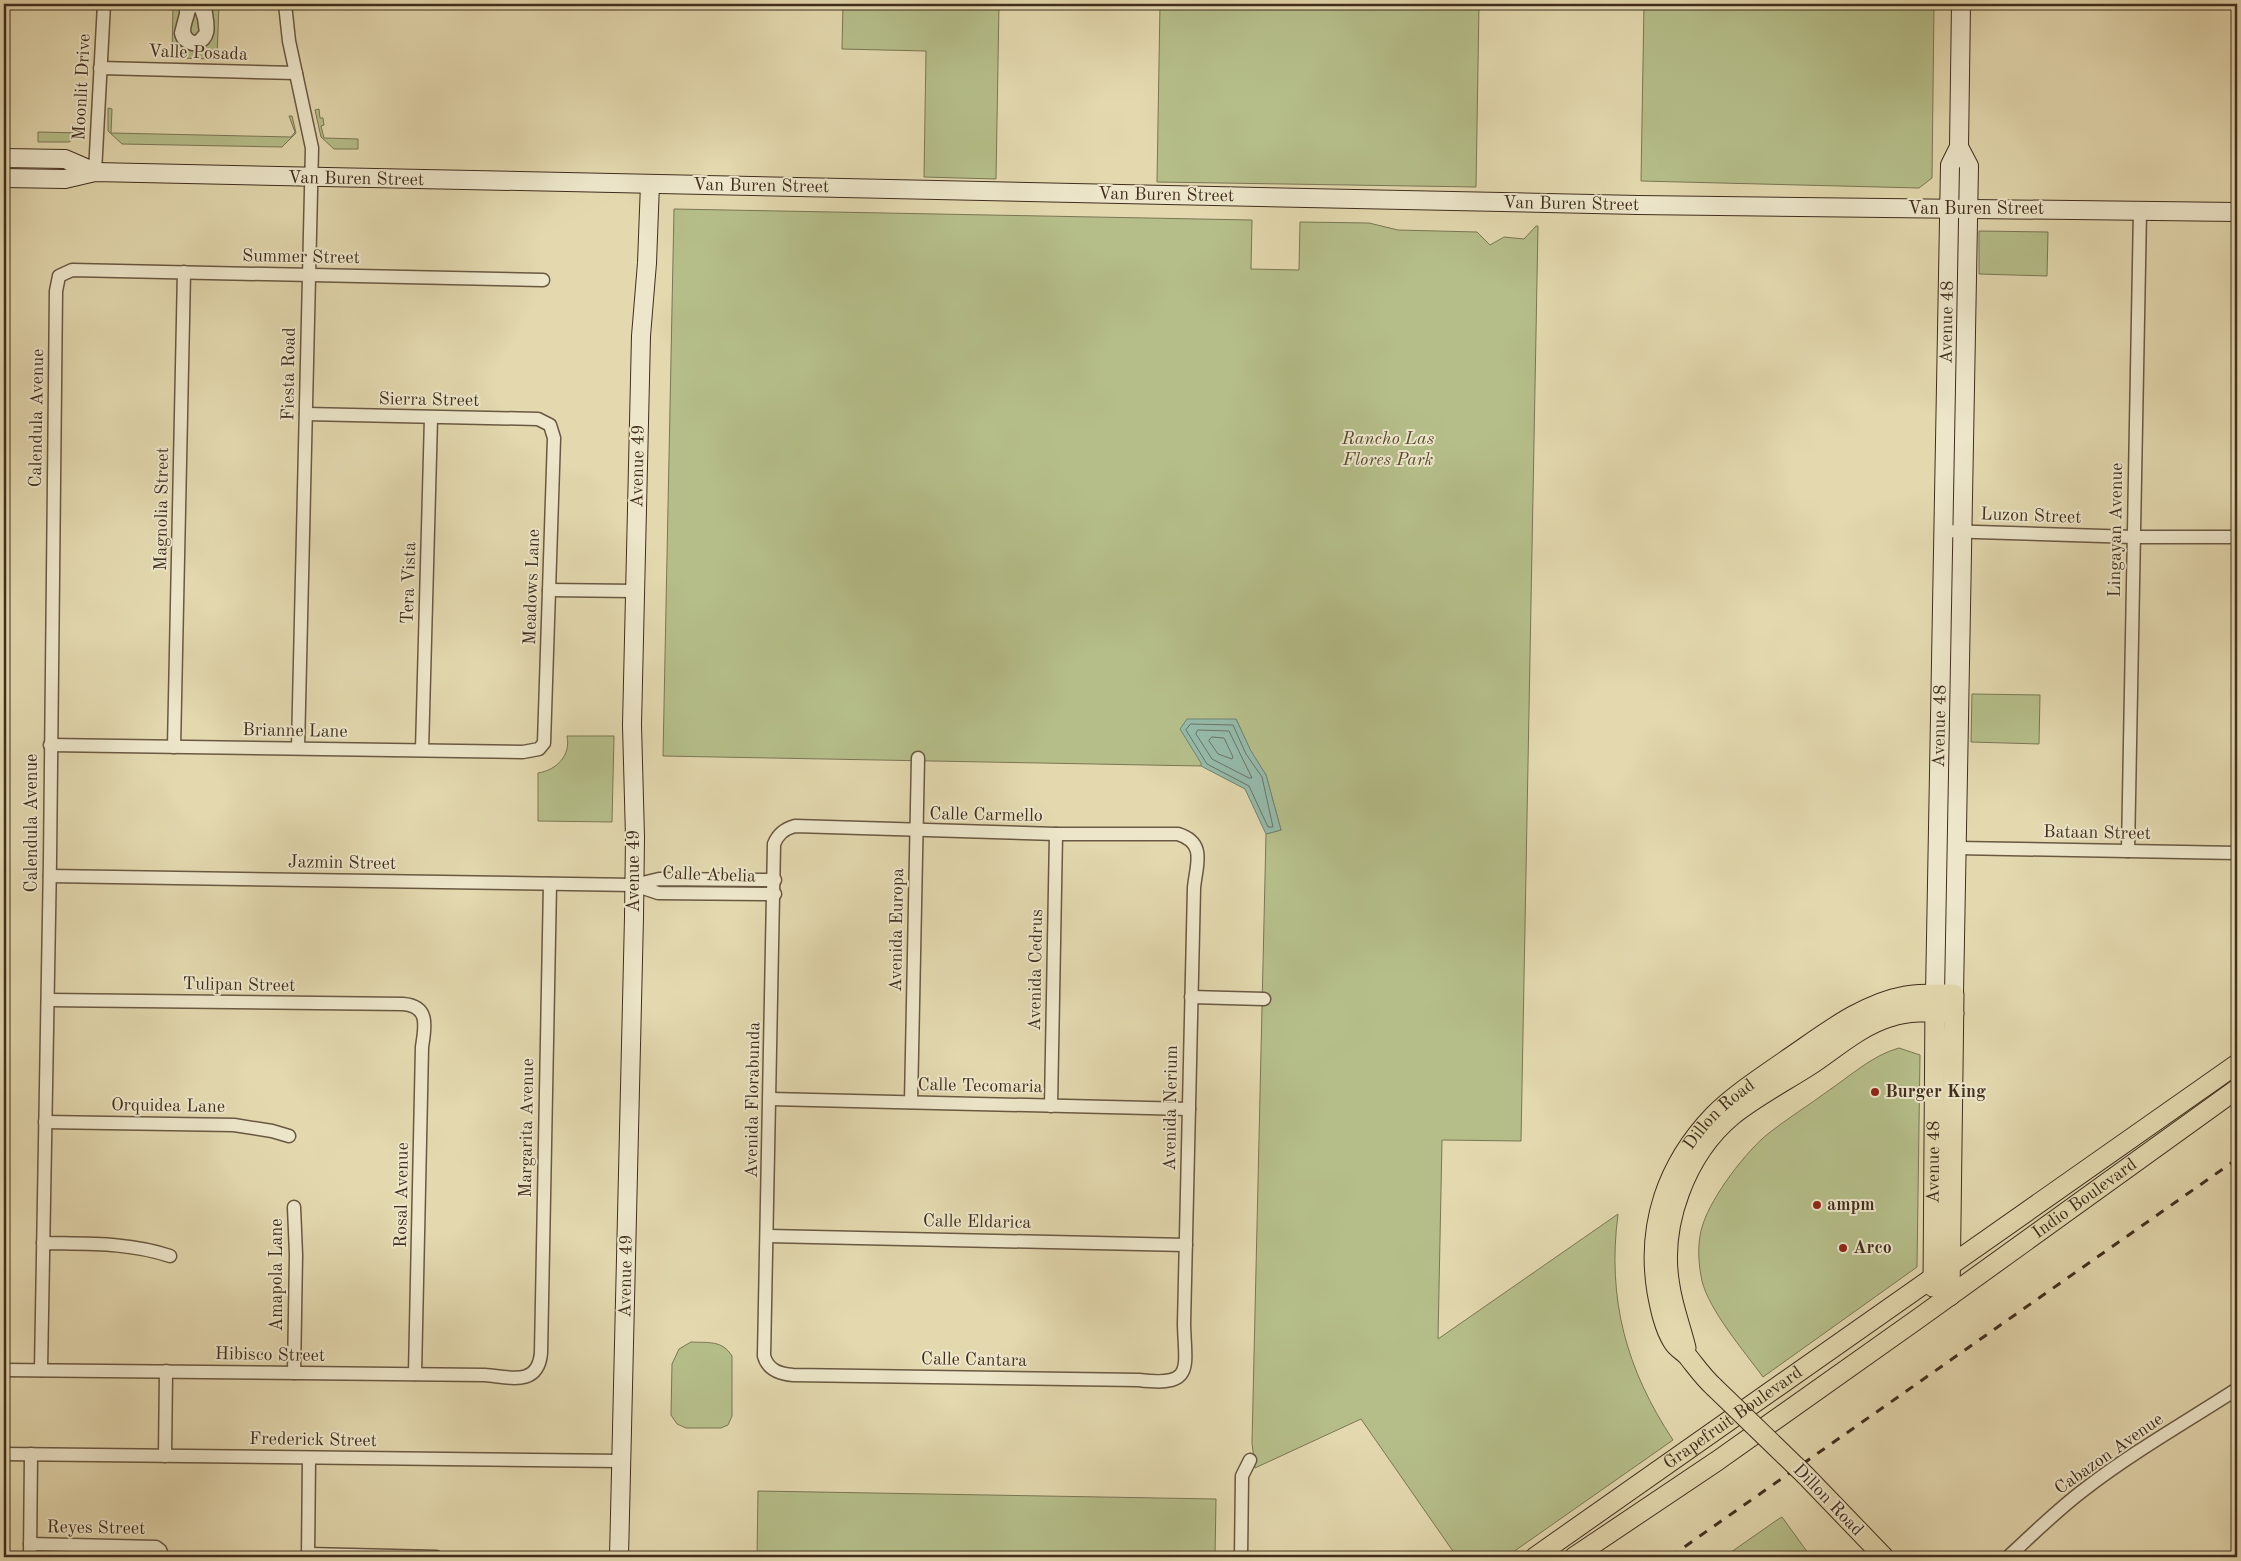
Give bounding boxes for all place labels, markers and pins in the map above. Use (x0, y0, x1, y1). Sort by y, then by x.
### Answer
place label: Burger King (1885, 1083, 1986, 1101)
marker: Burger King (1869, 1086, 1881, 1098)
place label: ampm (1827, 1196, 1875, 1214)
marker: ampm (1811, 1199, 1823, 1211)
place label: Arco (1853, 1239, 1892, 1257)
marker: Arco (1837, 1242, 1849, 1254)

